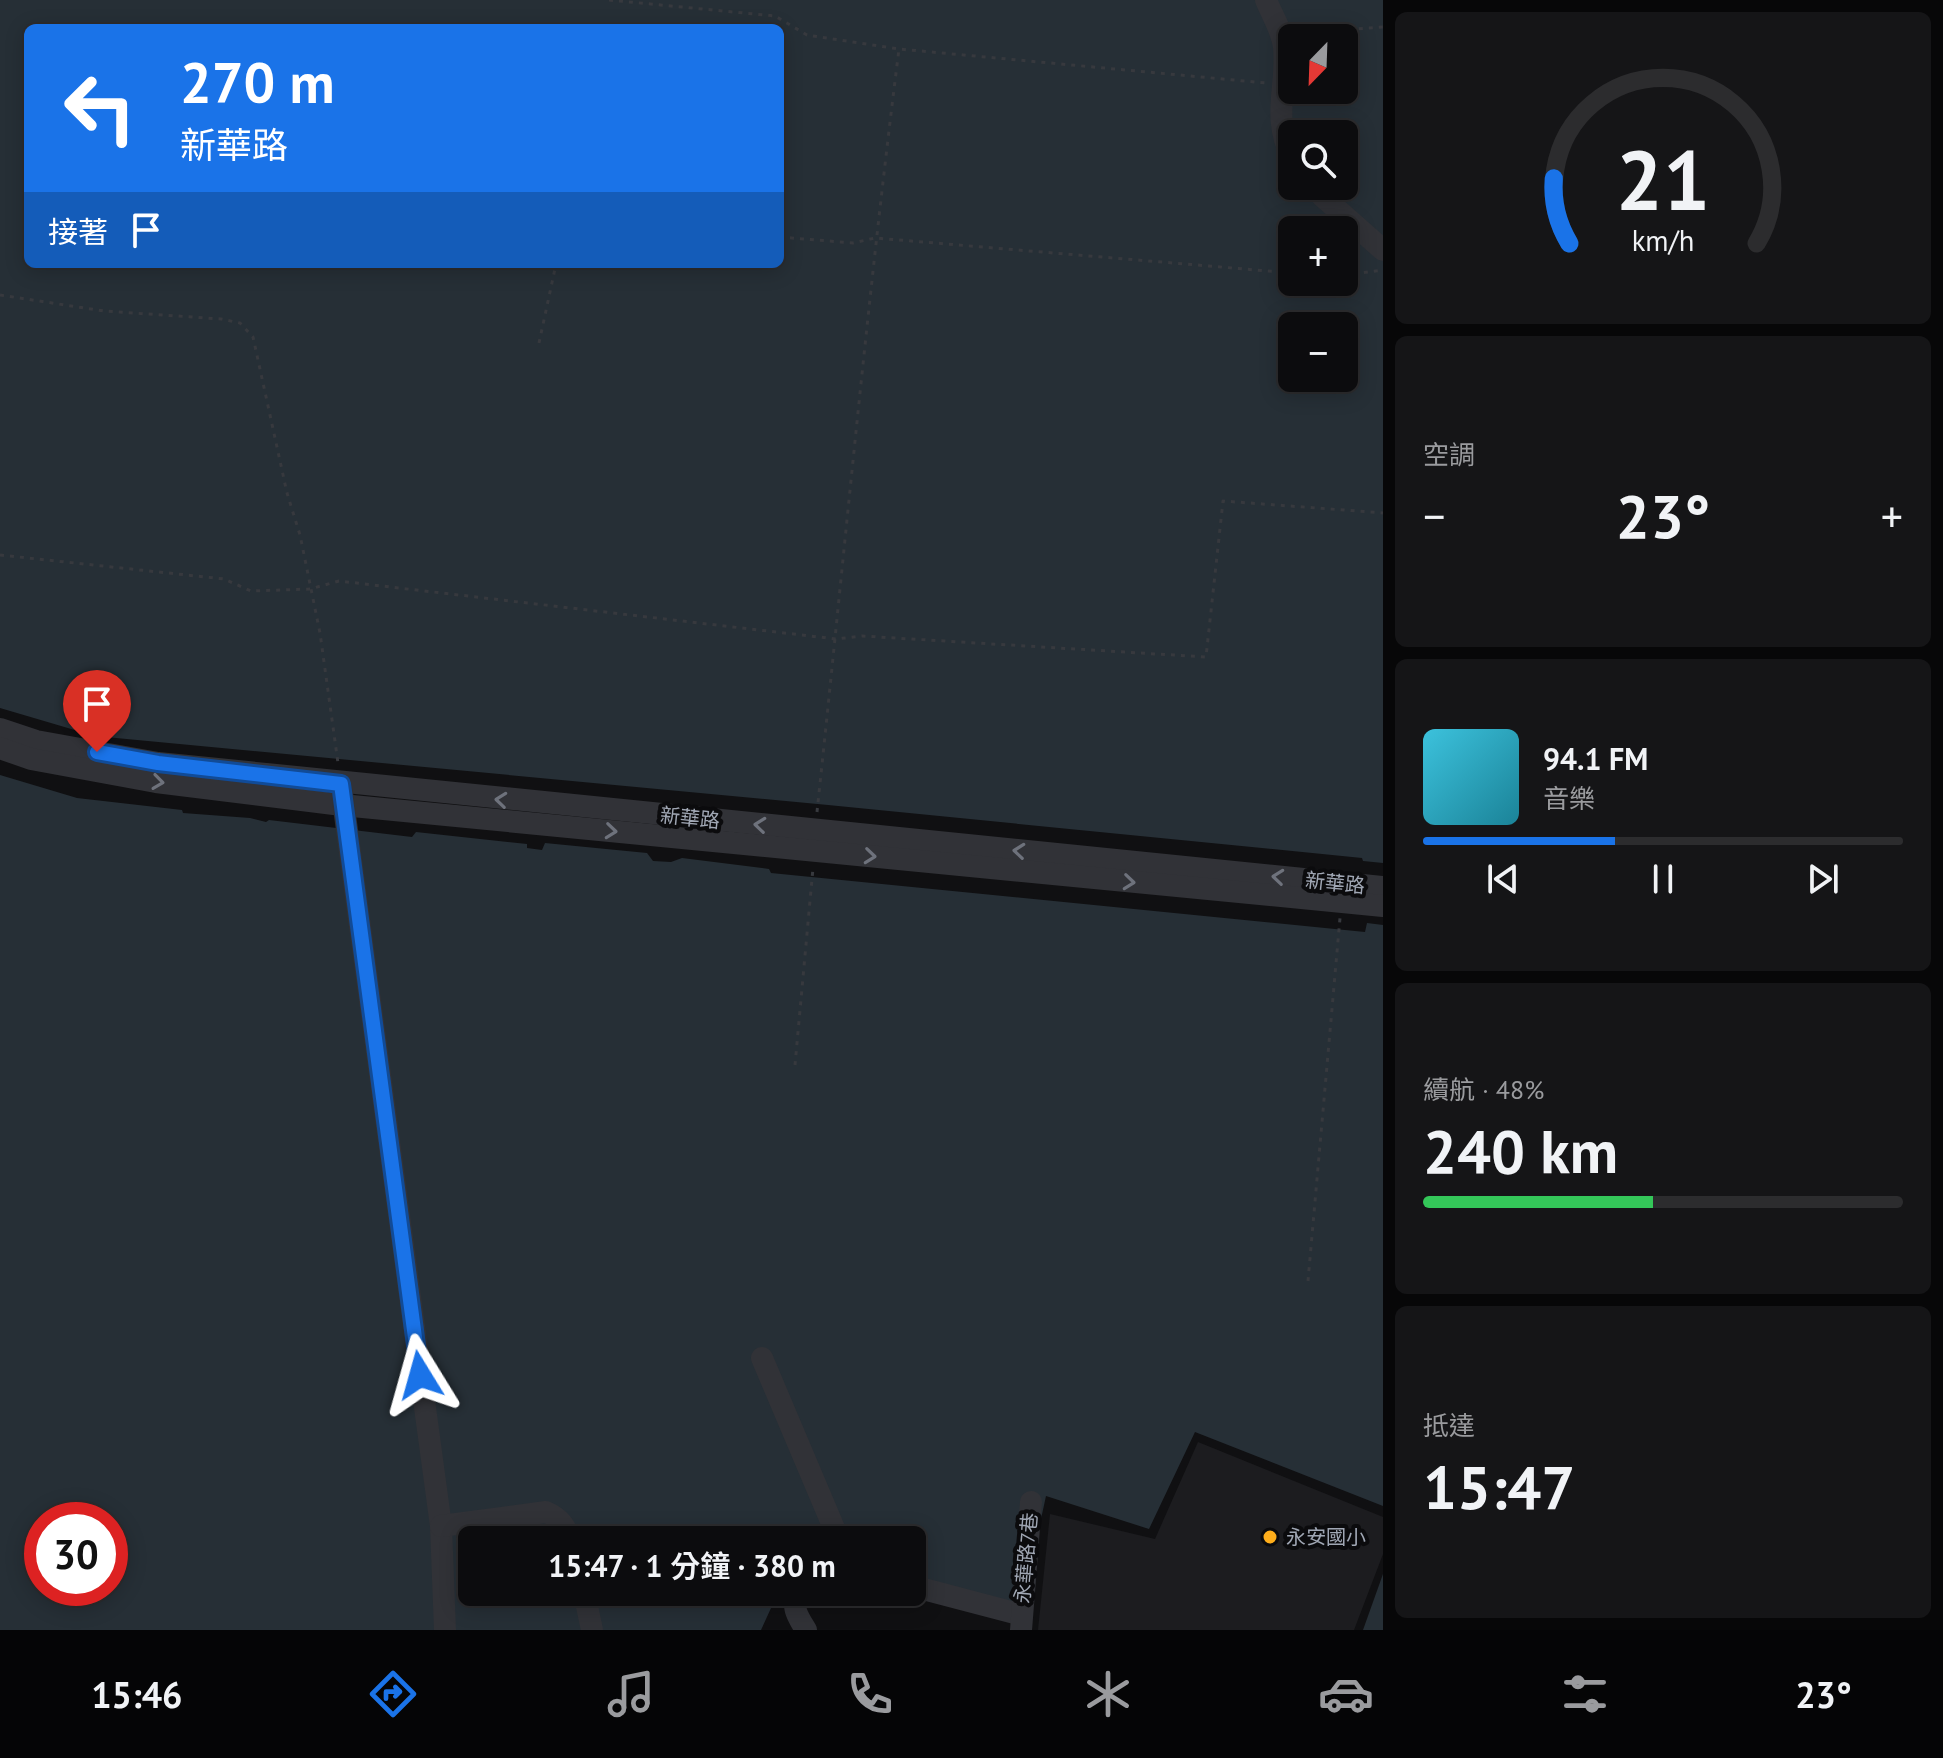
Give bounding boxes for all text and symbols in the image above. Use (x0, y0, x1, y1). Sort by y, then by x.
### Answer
north arrow (1278, 24, 1358, 104)
map controls (1278, 24, 1358, 392)
text: 270 m (180, 46, 335, 118)
icon: left (48, 56, 152, 160)
button: search (1278, 120, 1358, 200)
text: 新華路 (180, 121, 288, 168)
text: 21 (1616, 124, 1710, 232)
icon: arrive (124, 208, 168, 252)
text: 接著 (48, 212, 108, 251)
button: + (1278, 216, 1358, 296)
text: km/h (1632, 222, 1694, 259)
button: − (1278, 312, 1358, 392)
text: 空調 (1423, 438, 1475, 471)
text: 23° (1616, 477, 1710, 555)
text: − (1423, 487, 1445, 544)
text: + (1881, 487, 1903, 544)
pin (63, 670, 131, 752)
icon: arrive (75, 682, 119, 726)
text: 94.1 FM (1543, 739, 1648, 778)
one-way arrow (151, 773, 165, 790)
text: 音樂 (1543, 782, 1595, 815)
one-way arrow (494, 791, 507, 808)
street label: 新華路 (659, 802, 721, 834)
one-way arrow (753, 817, 766, 834)
one-way arrow (605, 822, 618, 839)
one-way arrow (1012, 843, 1025, 860)
one-way arrow (864, 848, 877, 865)
icon: previous (1481, 857, 1525, 901)
icon: pause (1641, 857, 1685, 901)
icon: next (1801, 857, 1845, 901)
street label: 新華路 (1304, 867, 1366, 899)
one-way arrow (1271, 868, 1284, 885)
one-way arrow (1123, 873, 1136, 890)
text: 續航 · 48% (1423, 1073, 1544, 1106)
text: 240 km (1423, 1112, 1618, 1190)
position arrow (378, 1333, 462, 1417)
text: 抵達 (1423, 1409, 1475, 1442)
text: 15:47 (1423, 1448, 1575, 1526)
speed limit sign: 30 (24, 1502, 128, 1606)
street label: 永華路7巷 (1009, 1512, 1043, 1604)
place label: 永安國小 (1286, 1524, 1366, 1550)
marker: 永安國小 (1261, 1528, 1279, 1546)
text: 15:47 · 1 分鐘 · 380 m (548, 1546, 836, 1585)
icon: directions (365, 1666, 421, 1722)
icon: music (603, 1666, 659, 1722)
icon: phone (842, 1666, 898, 1722)
icon: climate (1080, 1666, 1136, 1722)
icon: car (1318, 1666, 1374, 1722)
icon: filters (1557, 1666, 1613, 1722)
text: 15:46 (91, 1671, 183, 1718)
text: 23° (1795, 1671, 1852, 1718)

